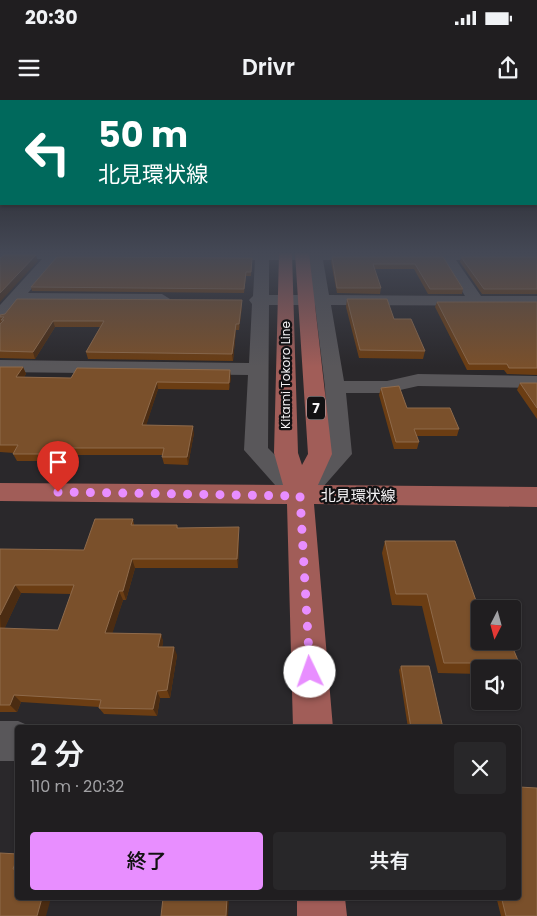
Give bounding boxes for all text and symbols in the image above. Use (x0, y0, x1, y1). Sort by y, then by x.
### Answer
text: 20:30 (25, 4, 78, 31)
text: Drivr (242, 52, 295, 83)
icon: menu (15, 54, 43, 82)
icon: share (494, 54, 522, 82)
text: 50 m (98, 110, 188, 159)
icon: left (15, 120, 80, 185)
text: 北見環状線 (98, 159, 208, 190)
street label: Kitami Tokoro Line (277, 321, 294, 429)
road number: 7 (307, 396, 325, 420)
pin (37, 441, 79, 492)
icon: arrive (44, 448, 72, 476)
street label: 北見環状線 (320, 485, 396, 506)
north arrow (471, 600, 521, 650)
map controls (471, 600, 521, 710)
position arrow (283, 645, 335, 697)
button: sound (471, 660, 521, 710)
text: 2 分 (30, 733, 84, 776)
button: close (454, 742, 506, 794)
text: 110 m · 20:32 (30, 775, 124, 798)
button: 終了 (30, 832, 263, 890)
button: 共有 (273, 832, 506, 890)

